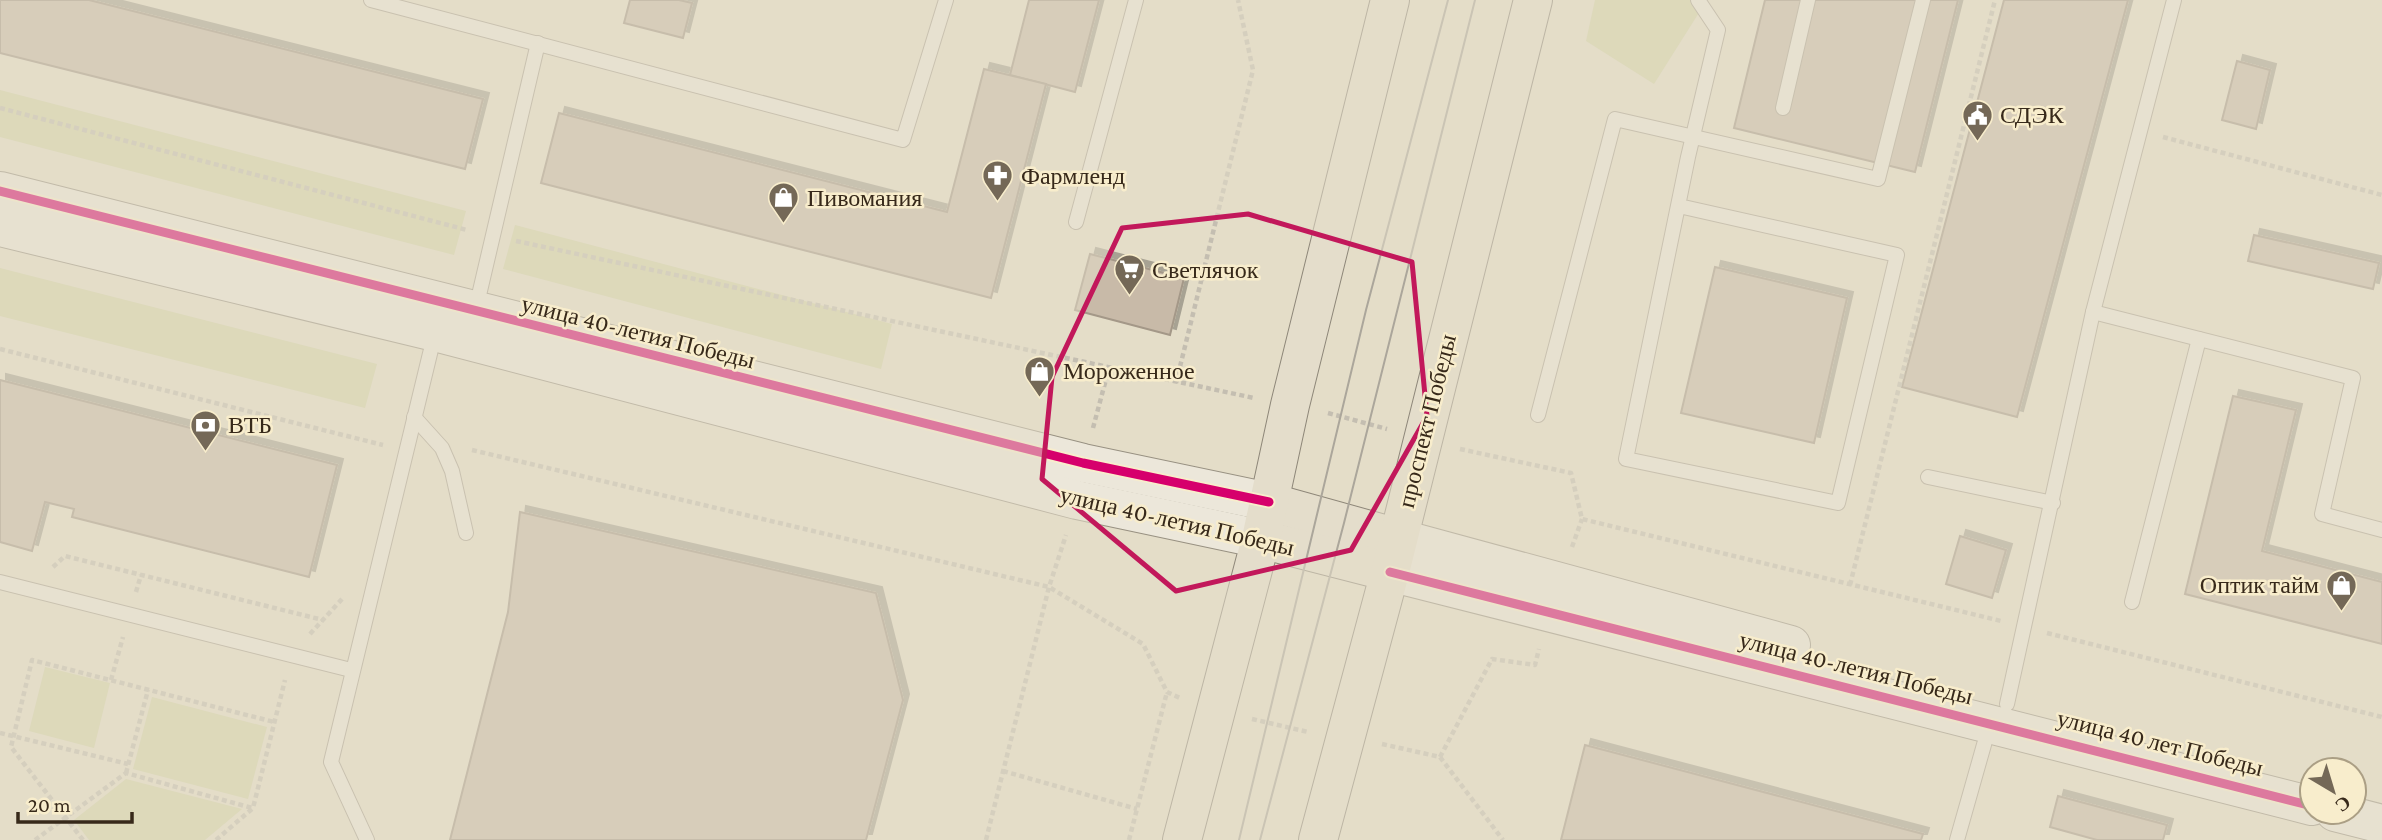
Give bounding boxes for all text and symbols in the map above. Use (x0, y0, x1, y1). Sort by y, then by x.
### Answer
public building icon: СДЭК (1960, 98, 1994, 142)
place label: СДЭК (2000, 101, 2065, 128)
pharmacy icon: Фармленд (981, 159, 1015, 203)
place label: Фармленд (1021, 162, 1125, 189)
shop icon: Пивомания (767, 181, 801, 225)
place label: Пивомания (807, 184, 922, 211)
supermarket icon: Светлячок (1112, 253, 1146, 297)
place label: Светлячок (1152, 256, 1259, 283)
street label: улица 40-летия Победы (519, 289, 758, 374)
street label: проспект Победы (1392, 331, 1461, 510)
shop icon: Мороженное (1023, 354, 1057, 398)
place label: Мороженное (1063, 357, 1195, 384)
bank icon: ВТБ (188, 408, 222, 452)
place label: ВТБ (228, 411, 272, 438)
street label: улица 40-летия Победы (1057, 480, 1297, 561)
shop icon: Оптик тайм (2325, 568, 2359, 612)
place label: Оптик тайм (2200, 571, 2319, 598)
street label: улица 40-летия Победы (1737, 625, 1976, 710)
street label: улица 40 лет Победы (2054, 704, 2266, 781)
north arrow (2298, 756, 2368, 826)
scale bar (18, 780, 131, 824)
text: С (2331, 792, 2355, 817)
text: 20 m (28, 793, 71, 817)

